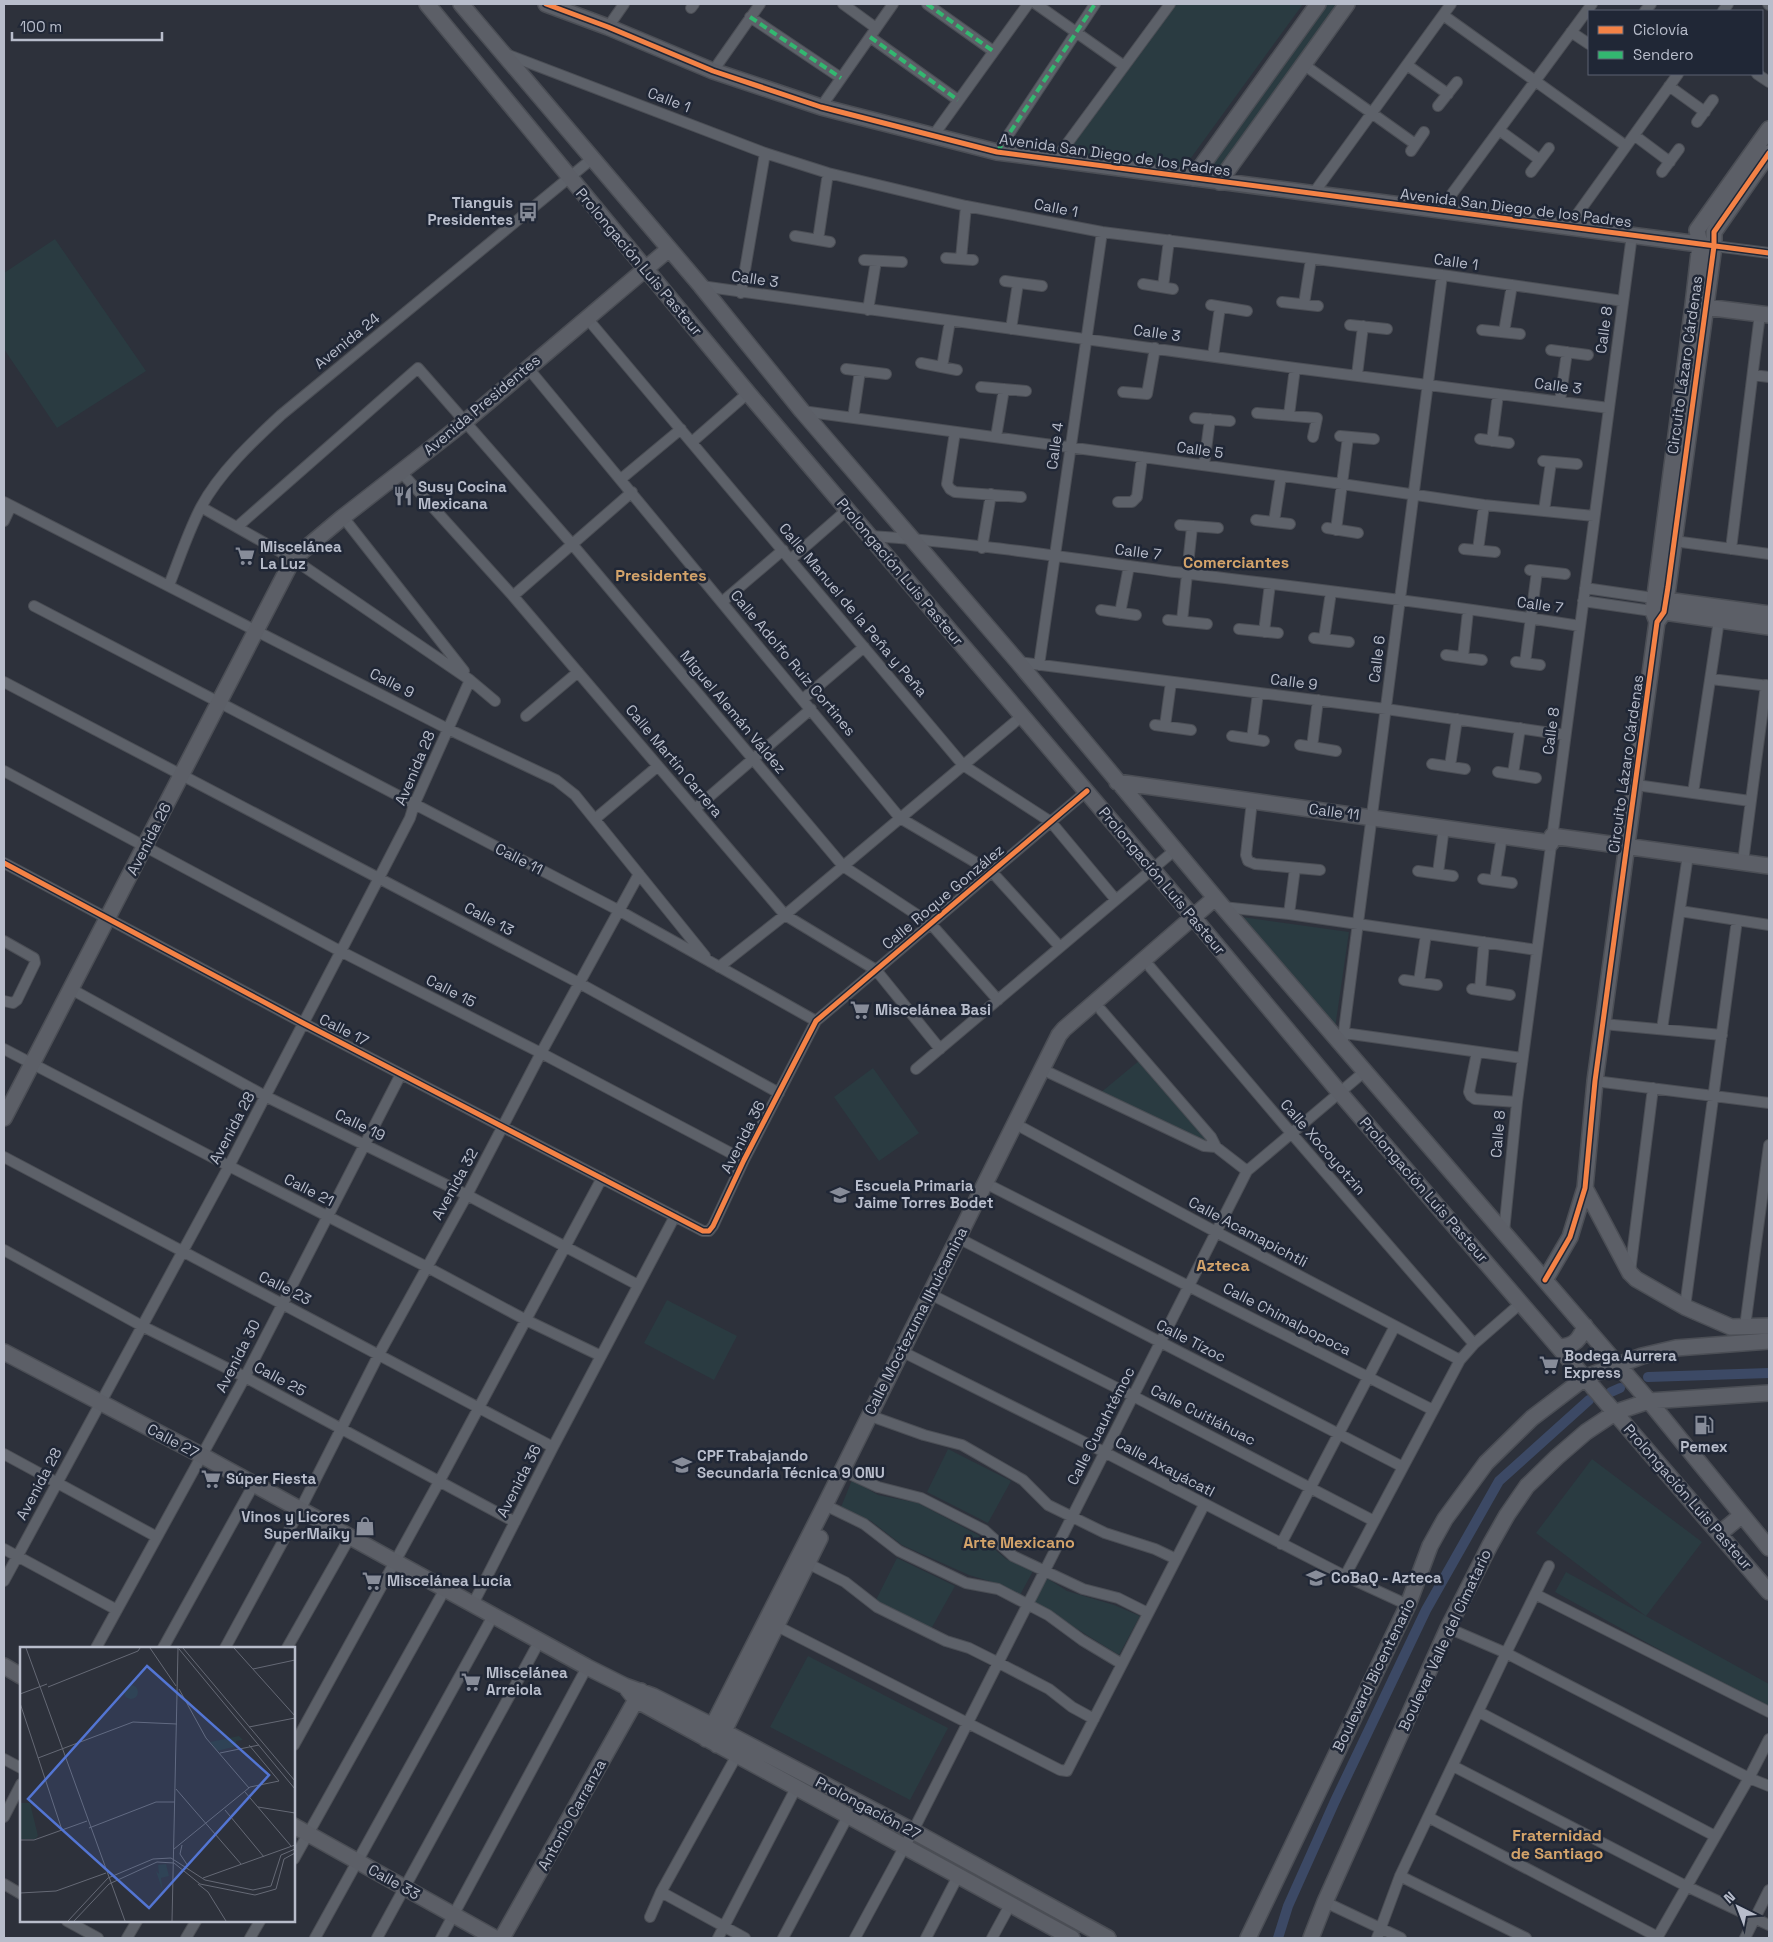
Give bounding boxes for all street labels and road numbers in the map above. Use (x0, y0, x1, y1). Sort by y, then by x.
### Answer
street label: Calle 1 (645, 83, 693, 116)
street label: Avenida San Diego de los Padres (998, 129, 1232, 180)
street label: Prolongación Luis Pasteur (572, 184, 707, 340)
street label: Avenida San Diego de los Padres (1399, 184, 1633, 231)
street label: Calle 1 (1032, 194, 1080, 221)
street label: Calle 1 (1433, 249, 1479, 274)
street label: Calle 3 (730, 266, 780, 291)
street label: Circuito Lázaro Cárdenas (1663, 274, 1706, 455)
street label: Calle 8 (1591, 305, 1616, 355)
street label: Avenida 24 (310, 308, 383, 373)
street label: Calle 3 (1132, 320, 1182, 345)
street label: Avenida Presidentes (419, 350, 544, 459)
street label: Calle 3 (1533, 373, 1583, 398)
street label: Calle 4 (1042, 421, 1067, 471)
street label: Calle 5 (1175, 437, 1225, 462)
street label: Prolongación Luis Pasteur (833, 494, 968, 650)
street label: Calle Manuel de la Peña y Peña (775, 519, 932, 701)
street label: Calle 7 (1114, 539, 1162, 564)
street label: Calle Adolfo Ruiz Cortines (727, 586, 860, 740)
street label: Calle 7 (1516, 592, 1565, 617)
street label: Calle 6 (1364, 634, 1389, 684)
street label: Miguel Alemán Váldez (676, 646, 791, 777)
street label: Calle 9 (367, 663, 418, 702)
street label: Calle 9 (1269, 669, 1319, 694)
street label: Circuito Lázaro Cárdenas (1604, 673, 1647, 854)
street label: Calle Martín Carrera (622, 700, 727, 821)
street label: Calle 8 (1538, 706, 1563, 756)
street label: Avenida 28 (390, 728, 439, 808)
street label: Avenida 26 (122, 799, 175, 878)
street label: Calle 11 (1308, 799, 1360, 824)
street label: Prolongación Luis Pasteur (1095, 803, 1230, 959)
street label: Calle 11 (492, 839, 546, 879)
street label: Calle Roque González (878, 840, 1008, 953)
street label: Calle 13 (461, 898, 517, 940)
street label: Calle 15 (423, 970, 479, 1011)
street label: Calle 17 (316, 1009, 372, 1050)
street label: Avenida 28 (205, 1088, 259, 1167)
street label: Calle Xocoyotzin (1277, 1095, 1370, 1199)
street label: Avenida 36 (716, 1097, 769, 1176)
street label: Calle 19 (332, 1104, 389, 1145)
street label: Calle 8 (1486, 1109, 1509, 1159)
street label: Prolongación Luis Pasteur (1356, 1113, 1493, 1267)
street label: Avenida 32 (427, 1145, 482, 1223)
street label: Calle 21 (281, 1169, 337, 1210)
street label: Calle Acamapichtli (1185, 1192, 1311, 1271)
street label: Calle Moctezuma Ilhuicamina (860, 1223, 971, 1418)
street label: Calle 23 (256, 1266, 315, 1309)
street label: Calle Chimalpopoca (1220, 1278, 1355, 1359)
street label: Calle Tízoc (1153, 1315, 1229, 1366)
street label: Avenida 30 (211, 1316, 264, 1396)
street label: Calle 25 (251, 1357, 310, 1400)
street label: Calle Cuauhtémoc (1062, 1363, 1139, 1488)
street label: Calle Cuitláhuac (1147, 1380, 1259, 1449)
street label: Calle 27 (144, 1419, 202, 1462)
street label: Prolongación Luis Pasteur (1620, 1420, 1757, 1574)
street label: Calle Axayácatl (1112, 1432, 1218, 1501)
street label: Avenida 36 (492, 1441, 545, 1520)
street label: Avenida 28 (12, 1444, 66, 1523)
street label: Boulevar Valle del Cimatario (1394, 1546, 1495, 1734)
street label: Boulevard Bicentenario (1328, 1595, 1419, 1755)
street label: Antonio Carranza (533, 1756, 610, 1874)
street label: Prolongación 27 (812, 1772, 924, 1843)
street label: Calle 33 (365, 1860, 424, 1904)

